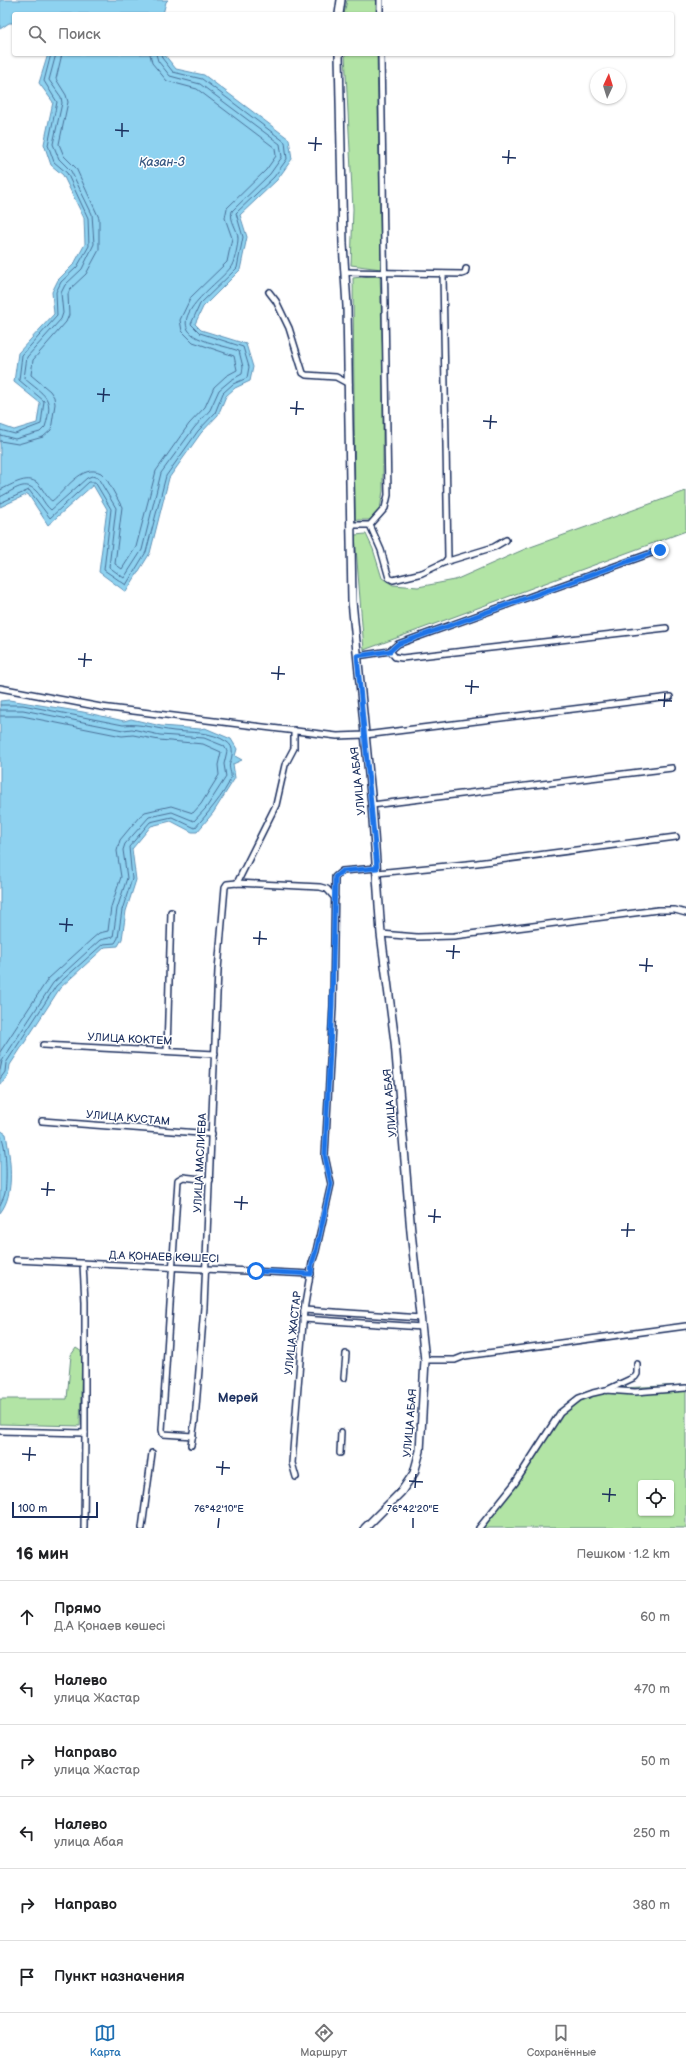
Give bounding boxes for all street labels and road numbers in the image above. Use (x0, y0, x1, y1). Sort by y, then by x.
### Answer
street label: УЛИЦА АБАЯ (348, 746, 368, 816)
street label: УЛИЦА КОКТЕМ (87, 1030, 173, 1048)
street label: УЛИЦА АБАЯ (381, 1068, 399, 1138)
street label: УЛИЦА КУСТАМ (86, 1108, 170, 1128)
street label: УЛИЦА МАСЛИЕВА (191, 1113, 209, 1213)
street label: Д.А ҚОНАЕВ КӨШЕСІ (109, 1249, 219, 1265)
street label: УЛИЦА ЖАСТАР (282, 1290, 304, 1376)
street label: УЛИЦА АБАЯ (401, 1388, 419, 1458)

